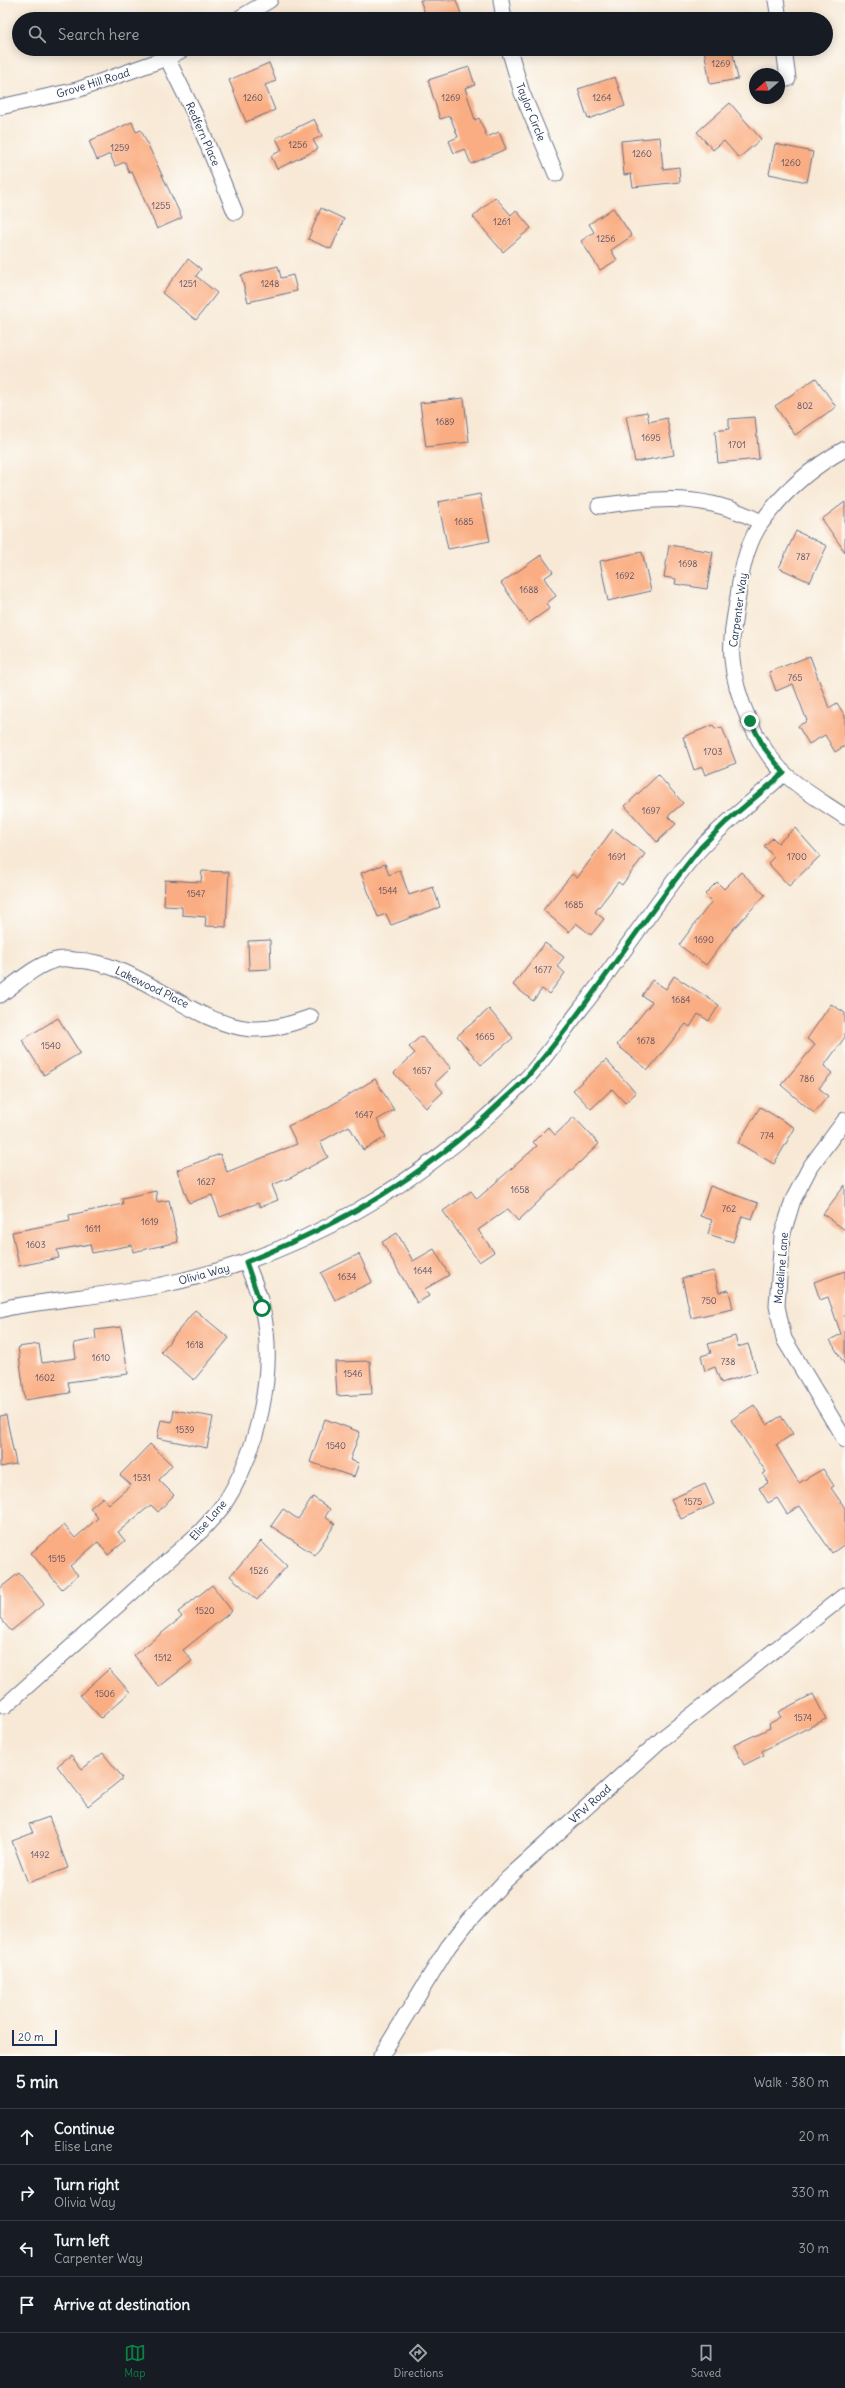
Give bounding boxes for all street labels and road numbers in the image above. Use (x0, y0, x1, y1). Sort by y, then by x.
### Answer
street label: Grove Hill Road (55, 65, 132, 101)
street label: Taylor Circle (513, 81, 549, 143)
street label: Redfern Place (183, 100, 223, 168)
street label: Carpenter Way (726, 572, 750, 648)
street label: Lakewood Place (113, 963, 191, 1011)
street label: Madeline Lane (771, 1232, 791, 1304)
street label: Olivia Way (177, 1260, 231, 1288)
street label: Elise Lane (187, 1497, 230, 1543)
street label: VFW Road (566, 1781, 614, 1826)

